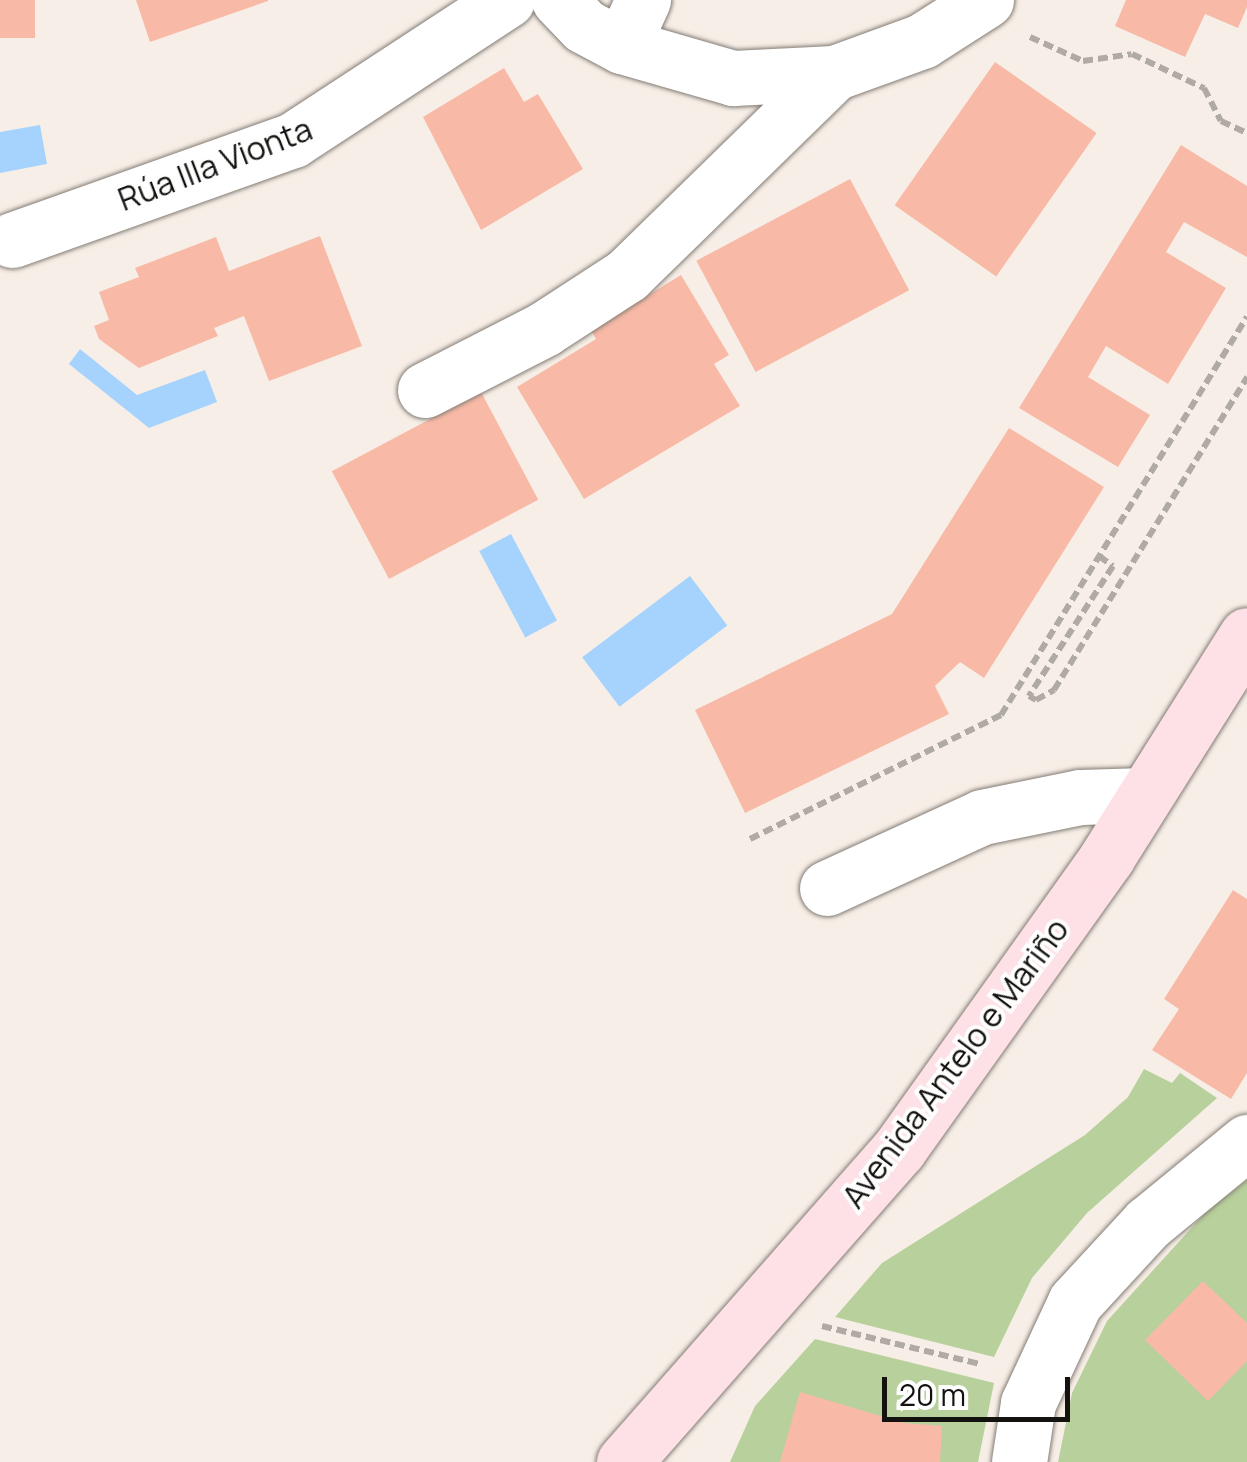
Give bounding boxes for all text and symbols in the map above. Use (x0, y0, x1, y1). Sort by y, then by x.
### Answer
street label: Rúa Illa Vionta (113, 109, 317, 219)
street label: Avenida Antelo e Mariño (834, 911, 1076, 1215)
scale bar (887, 1357, 1074, 1419)
text: 20 m (899, 1374, 966, 1415)

